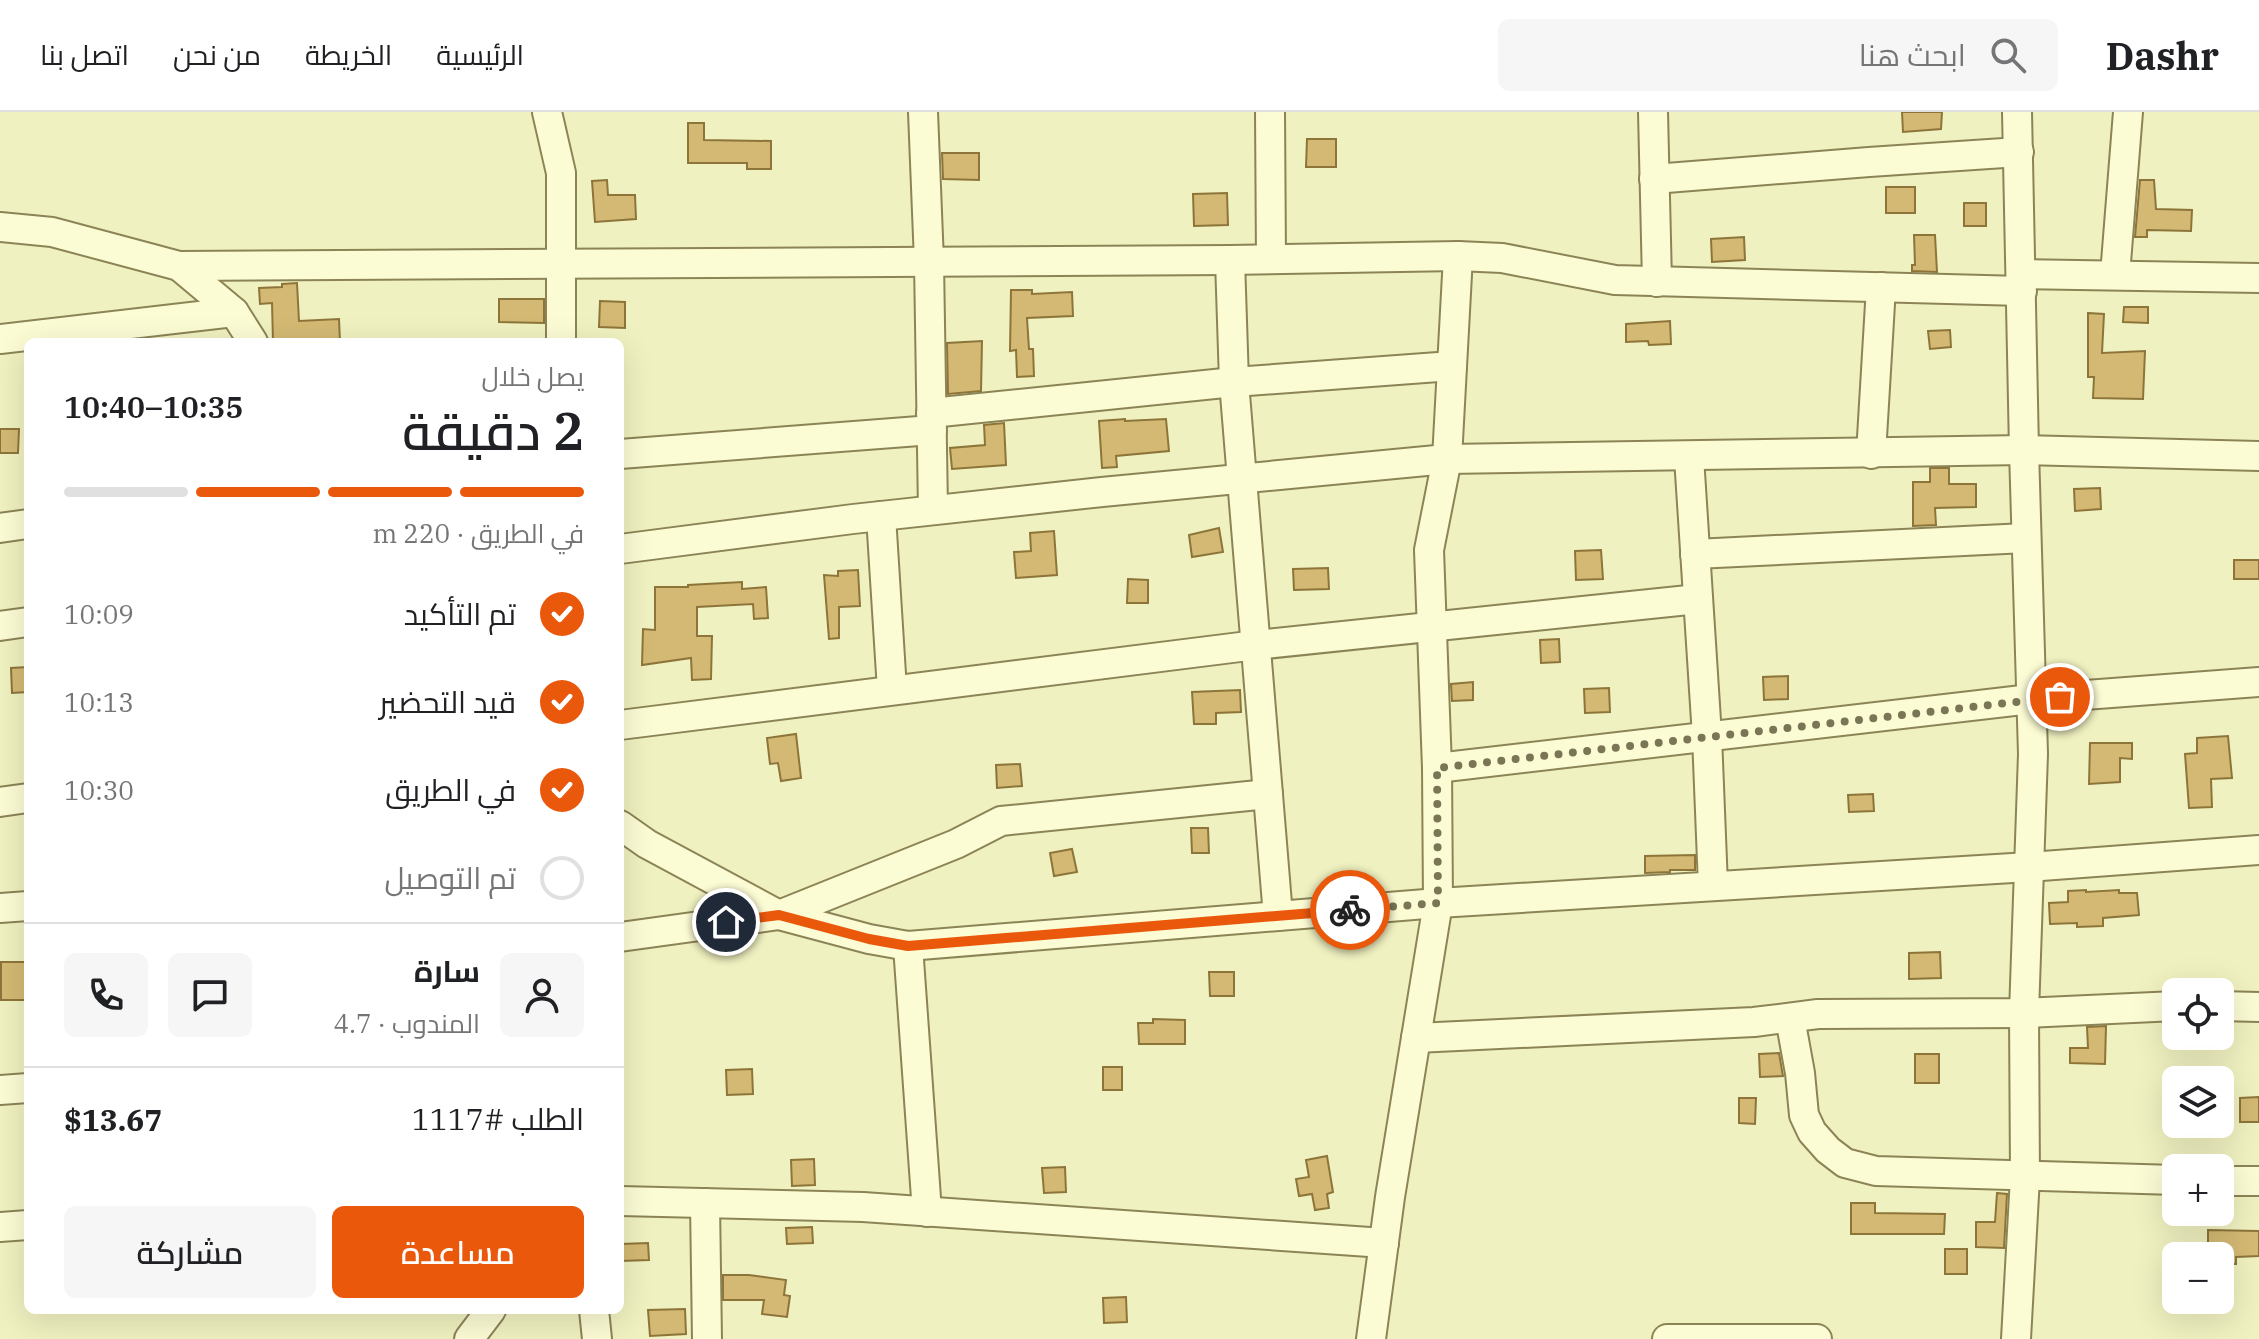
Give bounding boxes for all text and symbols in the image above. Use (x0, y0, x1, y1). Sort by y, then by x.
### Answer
search box (1498, 19, 2058, 91)
text: Dashr (2106, 31, 2219, 80)
icon: search (1986, 33, 2030, 77)
text: ابحث هنا (1859, 35, 1966, 74)
text: اتصل بنا (40, 36, 129, 73)
text: من نحن (173, 36, 261, 73)
text: الخريطة (305, 36, 392, 73)
text: الرئيسية (436, 36, 524, 73)
text: يصل خلال (481, 359, 584, 393)
text: 10:35–10:40 (64, 387, 244, 426)
text: 2 دقيقة (402, 397, 584, 464)
text: في الطريق · 220 m (373, 516, 584, 550)
icon: check (540, 592, 584, 636)
text: تم التأكيد (404, 594, 516, 633)
text: 10:09 (64, 597, 134, 631)
pin (2026, 663, 2094, 731)
icon: bag (2038, 675, 2082, 719)
icon: check (540, 680, 584, 724)
text: قيد التحضير (379, 682, 516, 721)
text: 10:13 (64, 685, 134, 719)
icon: check (540, 768, 584, 812)
text: في الطريق (385, 770, 516, 809)
text: 10:30 (64, 773, 134, 807)
text: تم التوصيل (384, 858, 516, 897)
courier (1310, 870, 1390, 950)
pin (692, 888, 760, 956)
icon: bike (1328, 888, 1372, 932)
icon: home (704, 900, 748, 944)
text: سارة (414, 951, 480, 990)
button: phone (64, 953, 148, 1037)
button: chat (168, 953, 252, 1037)
button: person (500, 953, 584, 1037)
map controls (2162, 978, 2234, 1314)
button: locate (2162, 978, 2234, 1050)
text: المندوب · 4.7 (333, 1006, 480, 1040)
button: layers (2162, 1066, 2234, 1138)
text: الطلب #1117 (412, 1099, 584, 1138)
text: $13.67 (64, 1100, 162, 1139)
button: + (2162, 1154, 2234, 1226)
button: مشاركة (64, 1206, 316, 1298)
button: مساعدة (332, 1206, 584, 1298)
button: − (2162, 1242, 2234, 1314)

